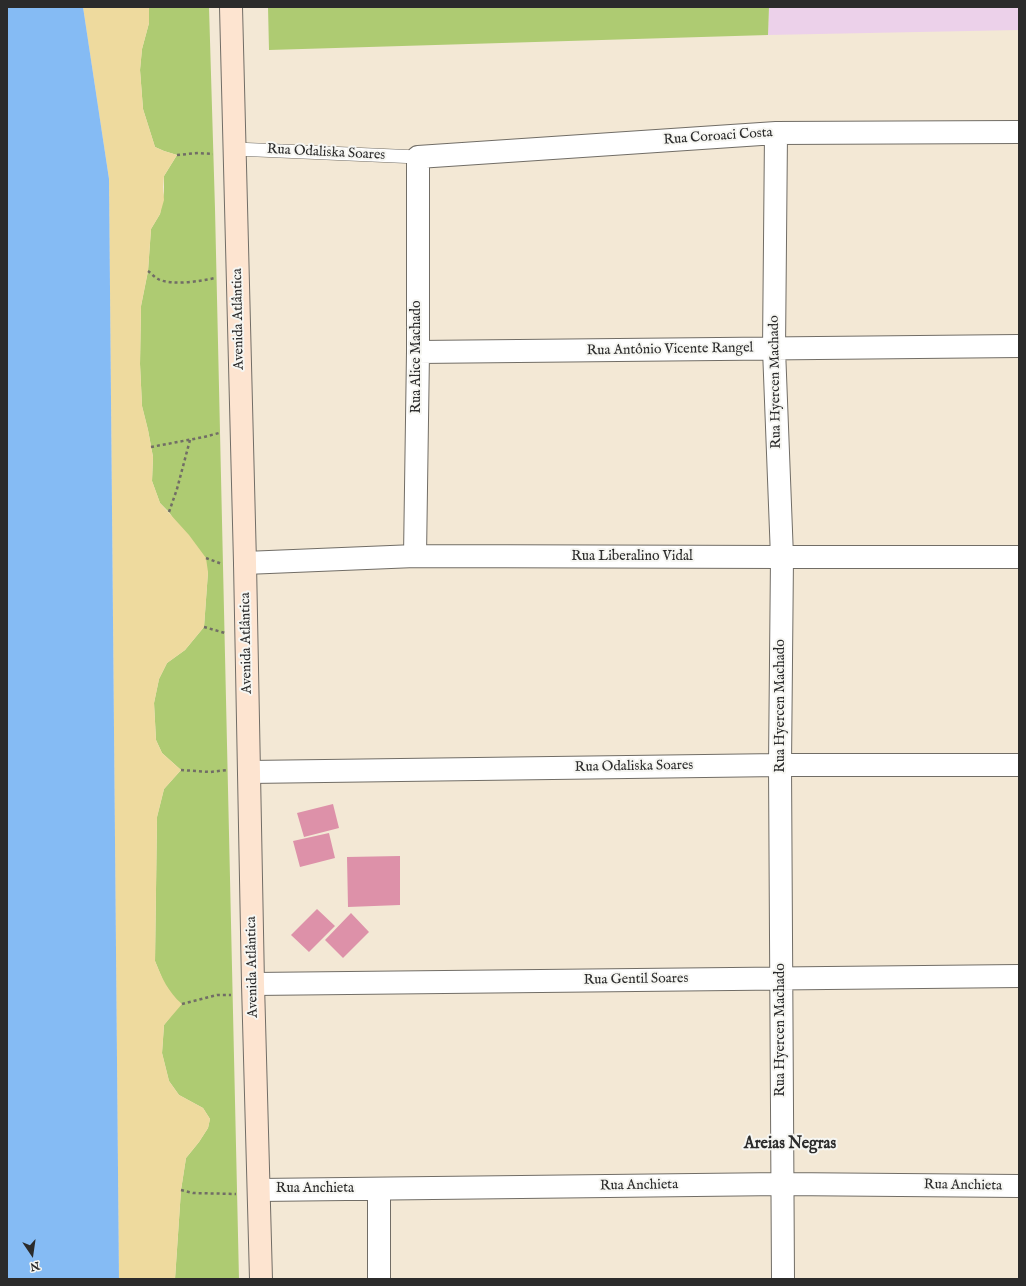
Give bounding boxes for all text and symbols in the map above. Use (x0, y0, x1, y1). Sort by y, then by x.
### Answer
street label: Rua Coroaci Costa (663, 125, 773, 149)
street label: Rua Odaliska Soares (266, 142, 386, 164)
street label: Avenida Atlântica (230, 268, 248, 370)
street label: Rua Alice Machado (409, 300, 425, 414)
street label: Rua Hyercen Machado (766, 315, 786, 449)
street label: Rua Antônio Vicente Rangel (586, 340, 754, 360)
street label: Rua Liberalino Vidal (571, 549, 693, 565)
street label: Avenida Atlântica (238, 592, 256, 694)
street label: Rua Hyercen Machado (773, 639, 789, 773)
street label: Rua Odaliska Soares (575, 758, 693, 776)
street label: Avenida Atlântica (244, 916, 262, 1018)
street label: Rua Hyercen Machado (773, 963, 789, 1097)
street label: Rua Gentil Soares (584, 971, 688, 989)
district label: Areias Negras (744, 1135, 836, 1155)
street label: Rua Anchieta (600, 1177, 678, 1195)
street label: Rua Anchieta (924, 1177, 1002, 1195)
street label: Rua Anchieta (276, 1181, 354, 1197)
north arrow (12, 1234, 52, 1274)
text: N (28, 1258, 41, 1274)

